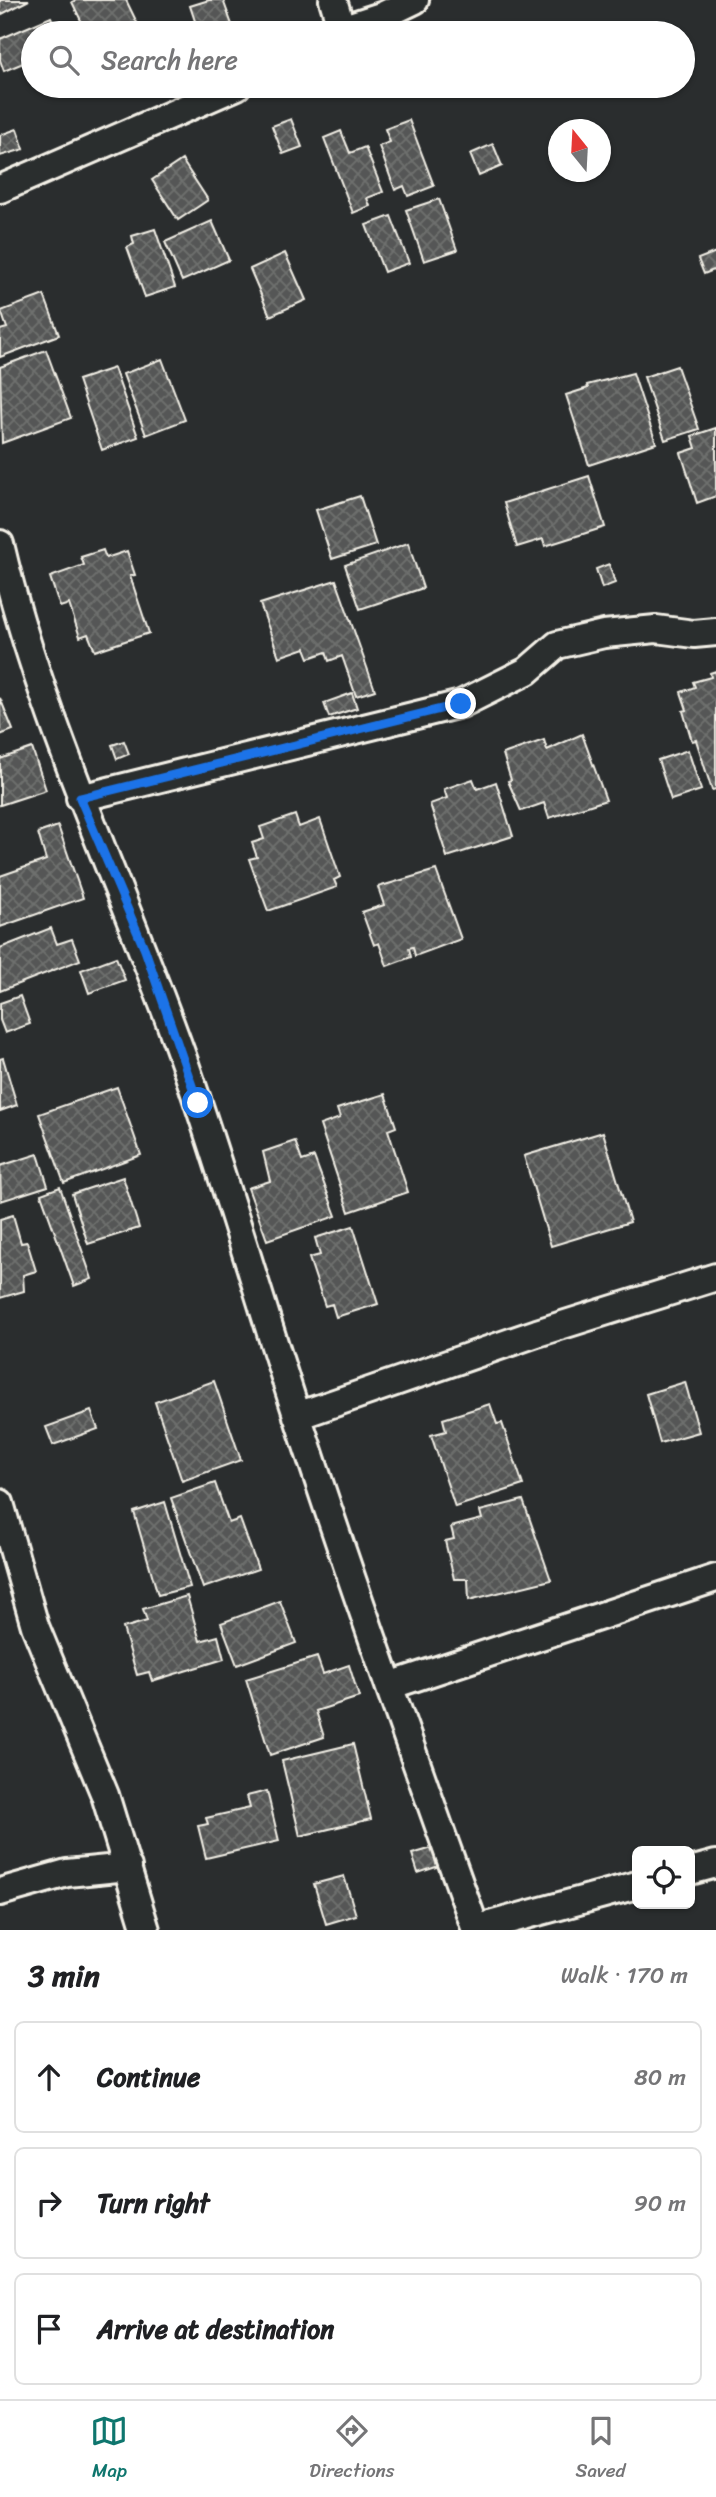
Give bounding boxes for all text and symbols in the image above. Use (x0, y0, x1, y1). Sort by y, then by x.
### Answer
search box (21, 21, 695, 98)
text: Search here (101, 37, 238, 83)
icon: search (45, 41, 83, 79)
north arrow (548, 119, 611, 182)
route end (445, 688, 476, 719)
route start (182, 1087, 213, 1118)
map controls (632, 1846, 695, 1909)
button: locate (632, 1846, 695, 1909)
text: 3 min (28, 1949, 100, 2003)
text: Walk · 170 m (561, 1955, 688, 1996)
text: Continue (97, 2054, 200, 2100)
text: 80 m (634, 2057, 686, 2098)
icon: ahead (30, 2058, 68, 2096)
text: Turn right (97, 2180, 210, 2226)
text: 90 m (634, 2183, 686, 2224)
icon: right (30, 2184, 68, 2222)
text: Arrive at destination (97, 2306, 334, 2352)
icon: arrive (30, 2310, 68, 2348)
tab: Map (90, 2412, 128, 2487)
tab: Directions (309, 2412, 395, 2487)
tab: Saved (575, 2412, 626, 2487)

